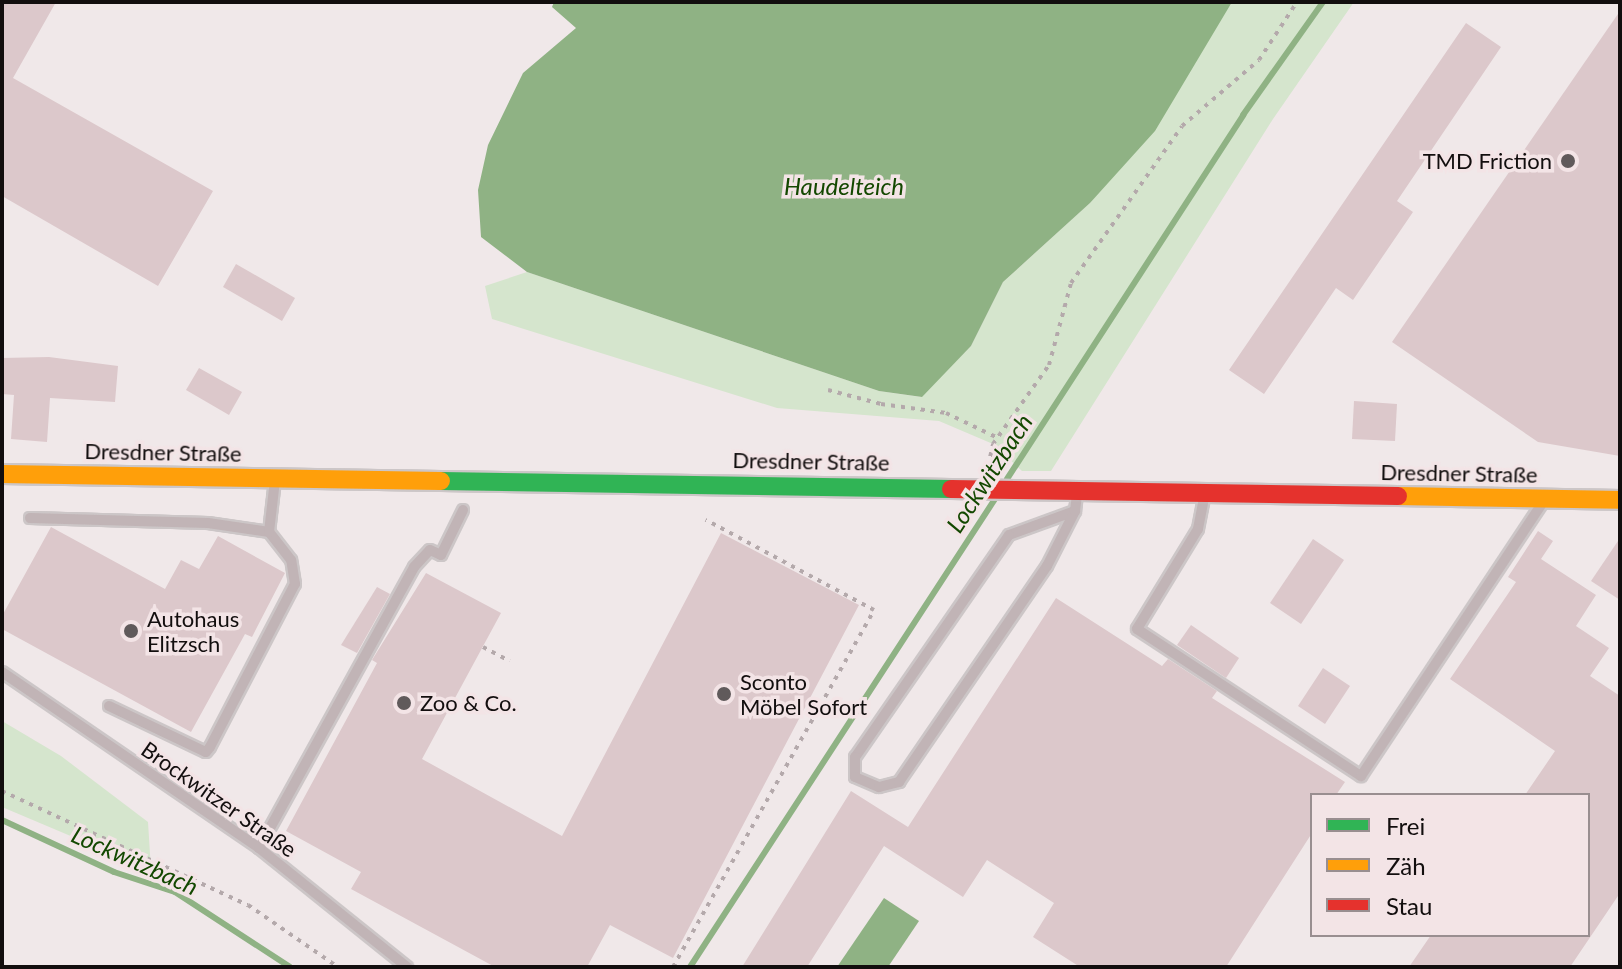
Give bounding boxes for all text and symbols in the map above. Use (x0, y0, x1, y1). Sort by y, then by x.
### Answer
place label: TMD Friction (1423, 148, 1552, 174)
marker: TMD Friction (1559, 152, 1577, 170)
water label: Haudelteich (784, 172, 904, 200)
water label: Lockwitzbach (940, 408, 1038, 538)
street label: Dresdner Straße (84, 437, 242, 467)
street label: Dresdner Straße (732, 446, 890, 476)
street label: Dresdner Straße (1380, 458, 1538, 488)
place label: Autohaus Elitzsch (147, 605, 239, 656)
marker: Autohaus Elitzsch (122, 622, 140, 640)
place label: Sconto Möbel Sofort (740, 668, 867, 720)
marker: Sconto Möbel Sofort (715, 685, 733, 703)
place label: Zoo & Co. (420, 690, 517, 716)
marker: Zoo & Co. (395, 694, 413, 712)
street label: Brockwitzer Straße (136, 736, 302, 862)
legend (1310, 793, 1590, 937)
text: Frei (1386, 811, 1425, 840)
water label: Lockwitzbach (67, 819, 203, 901)
text: Zäh (1386, 851, 1426, 880)
text: Stau (1386, 891, 1432, 920)

